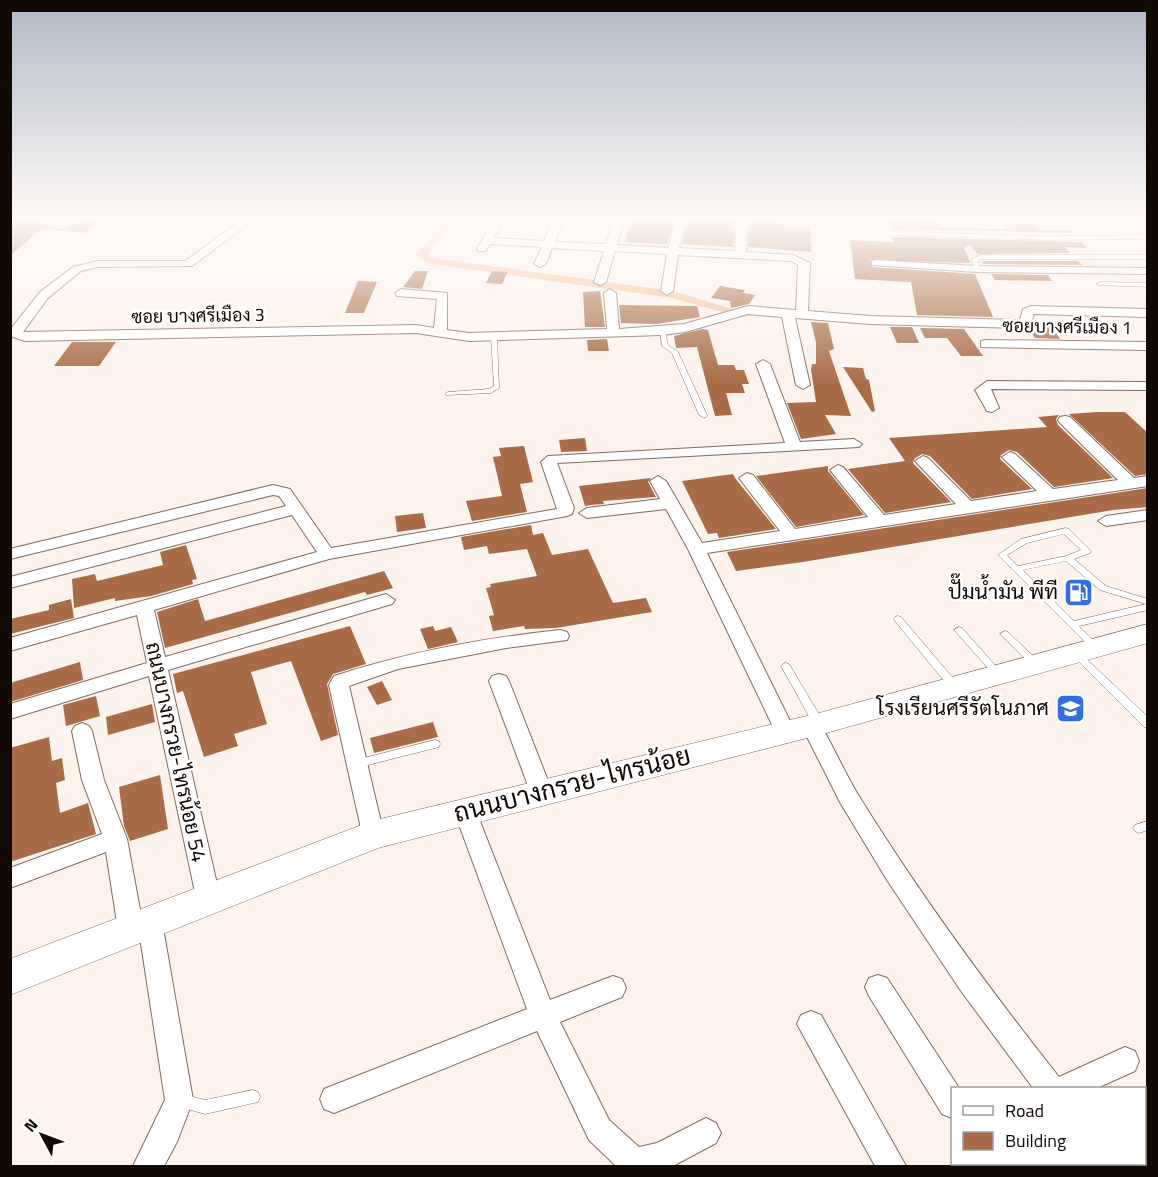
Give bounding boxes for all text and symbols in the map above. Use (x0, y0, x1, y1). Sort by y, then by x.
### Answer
street label: ซอย บางศรีเมือง 3 (131, 301, 265, 330)
street label: ซอยบางศรีเมือง 1 (1002, 312, 1132, 341)
place label: ปั๊มน้ำมัน พีที (948, 573, 1058, 607)
fuel station icon: ปั๊มน้ำมัน พีที (1063, 576, 1095, 608)
street label: ถนนบางกรวย-ไทรน้อย 54 (138, 639, 216, 865)
place label: โรงเรียนศรีรัตโนภาศ (875, 691, 1049, 723)
school or university icon: โรงเรียนศรีรัตโนภาศ (1054, 692, 1086, 724)
street label: ถนนบางกรวย-ไทรน้อย (449, 735, 695, 832)
legend (951, 1087, 1146, 1165)
text: Road (1005, 1097, 1044, 1124)
north arrow (12, 1105, 72, 1165)
text: N (18, 1113, 43, 1137)
text: Building (1005, 1127, 1066, 1154)

